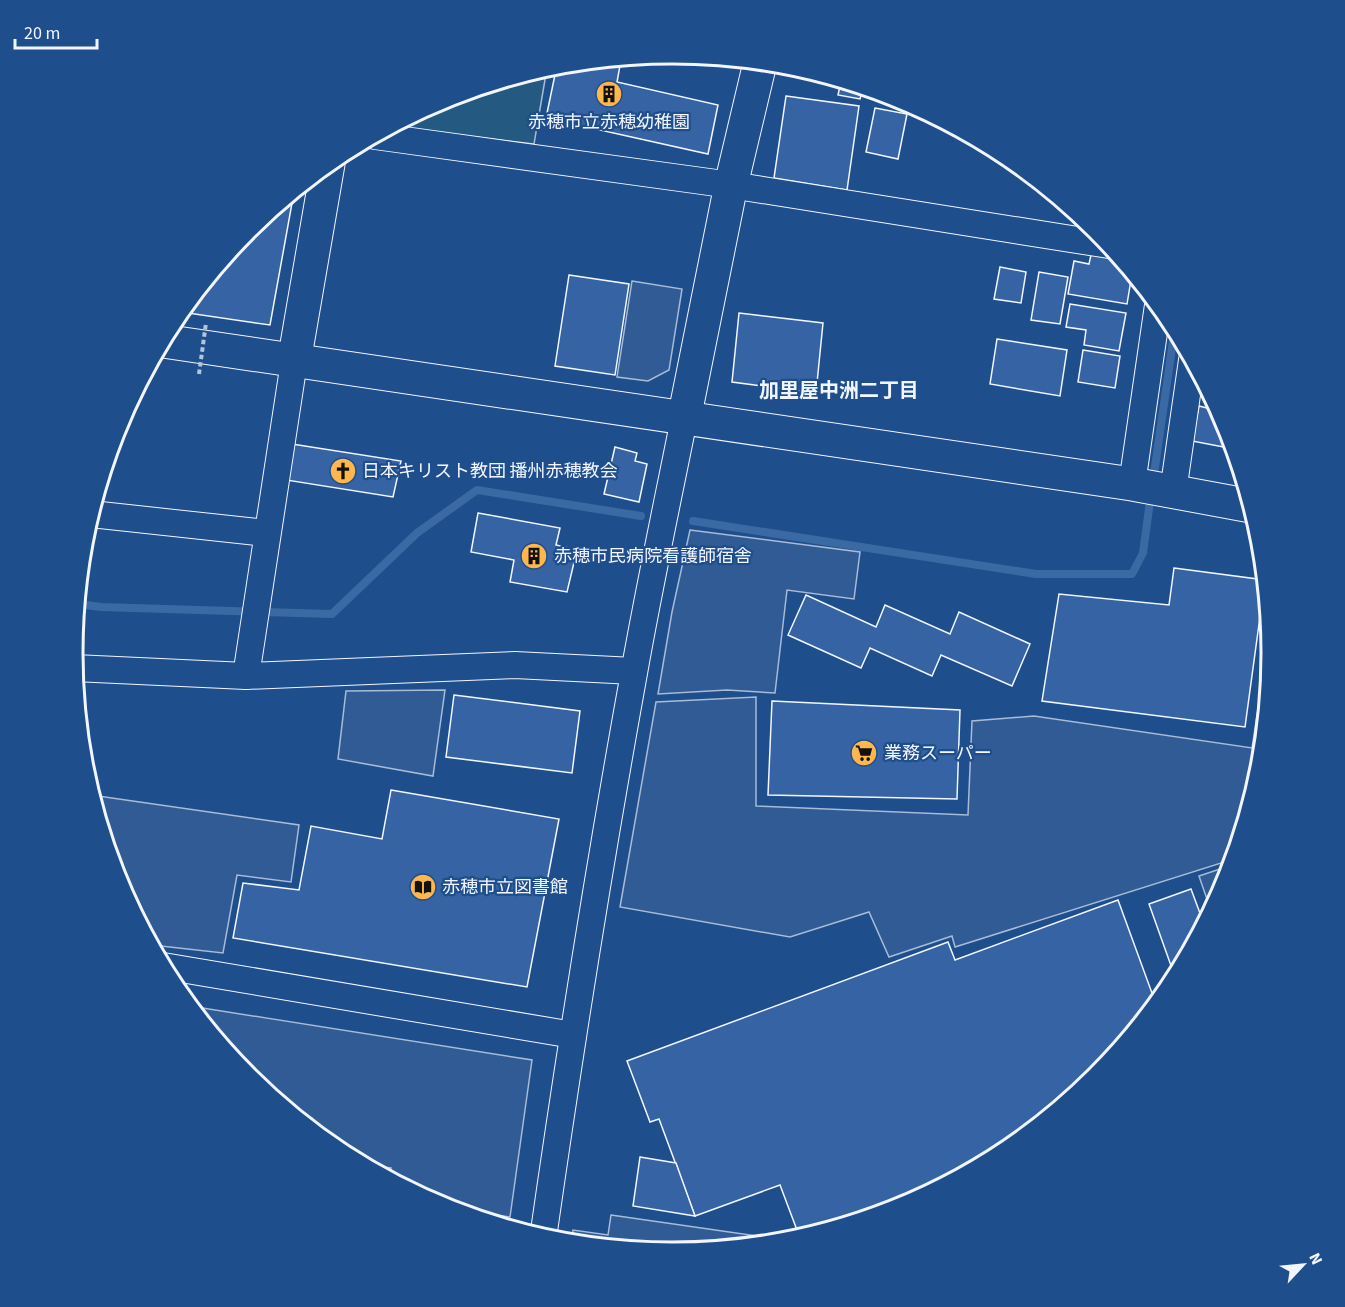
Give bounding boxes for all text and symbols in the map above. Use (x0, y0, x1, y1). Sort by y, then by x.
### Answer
scale bar (15, 12, 98, 50)
text: 20 m (24, 21, 60, 46)
building icon: 赤穂市立赤穂幼稚園 (594, 79, 624, 109)
place label: 赤穂市立赤穂幼稚園 (528, 110, 690, 135)
district label: 加里屋中洲二丁目 (759, 377, 919, 405)
church icon: 日本キリスト教団 播州赤穂教会 (328, 456, 358, 486)
place label: 日本キリスト教団 播州赤穂教会 (362, 459, 618, 484)
building icon: 赤穂市民病院看護師宿舎 (519, 541, 549, 571)
place label: 赤穂市民病院看護師宿舎 (554, 544, 752, 569)
supermarket icon: 業務スーパー (849, 738, 879, 768)
place label: 業務スーパー (884, 741, 992, 766)
library icon: 赤穂市立図書館 (408, 872, 438, 902)
place label: 赤穂市立図書館 (442, 875, 568, 900)
north arrow (1273, 1235, 1333, 1295)
text: N (1303, 1249, 1328, 1268)

